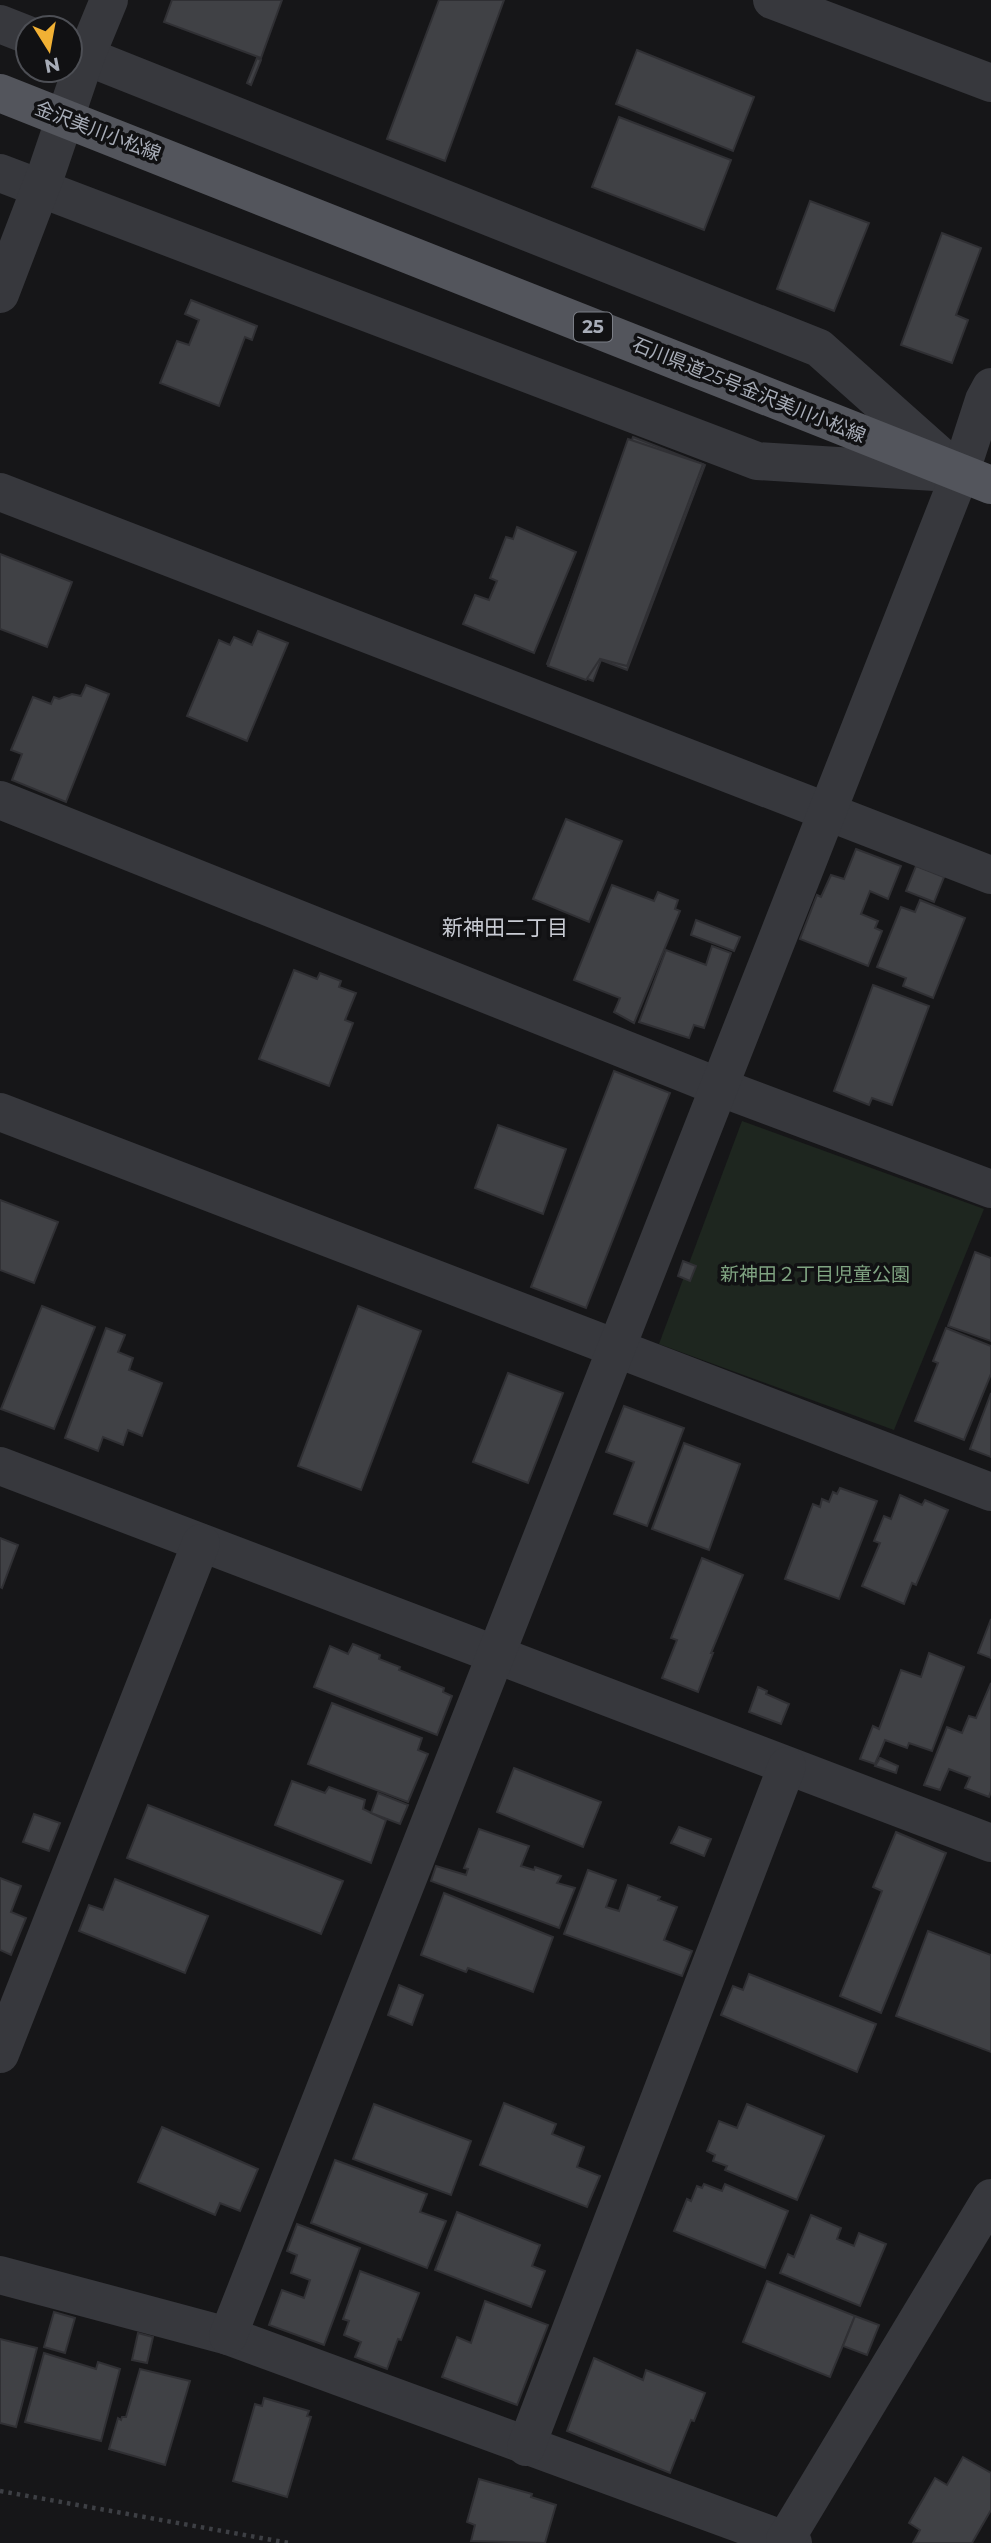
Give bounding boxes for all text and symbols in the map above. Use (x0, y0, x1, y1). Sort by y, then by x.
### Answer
north arrow (14, 14, 84, 84)
text: N (42, 52, 62, 78)
street label: 金沢美川小松線 (32, 96, 164, 166)
road number: 25 (574, 312, 612, 342)
street label: 石川県道25号金沢美川小松線 (629, 333, 869, 447)
district label: 新神田二丁目 (442, 915, 568, 940)
park label: 新神田２丁目児童公園 (720, 1263, 910, 1286)

